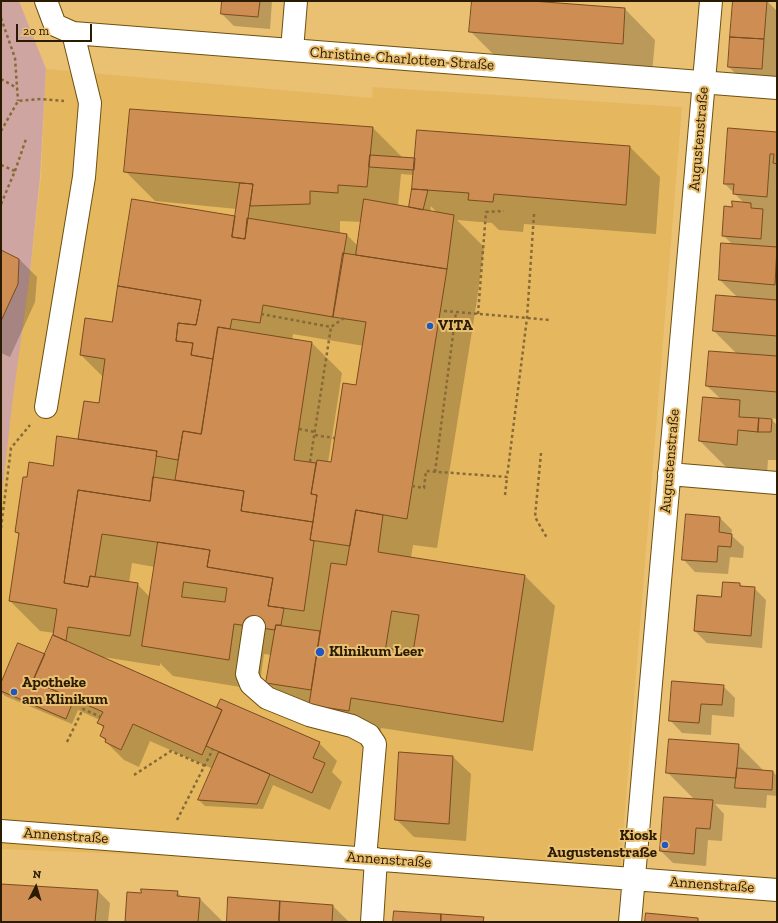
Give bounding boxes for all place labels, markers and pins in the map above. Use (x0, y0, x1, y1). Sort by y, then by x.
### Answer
place label: VITA (438, 317, 473, 335)
marker: VITA (425, 321, 435, 331)
place label: Klinikum Leer (329, 643, 424, 661)
marker: Klinikum Leer (314, 646, 326, 658)
place label: Apotheke am Klinikum (22, 674, 108, 709)
marker: Apotheke am Klinikum (9, 687, 19, 697)
place label: Kiosk Augustenstraße (547, 827, 657, 862)
marker: Kiosk Augustenstraße (660, 840, 670, 850)

